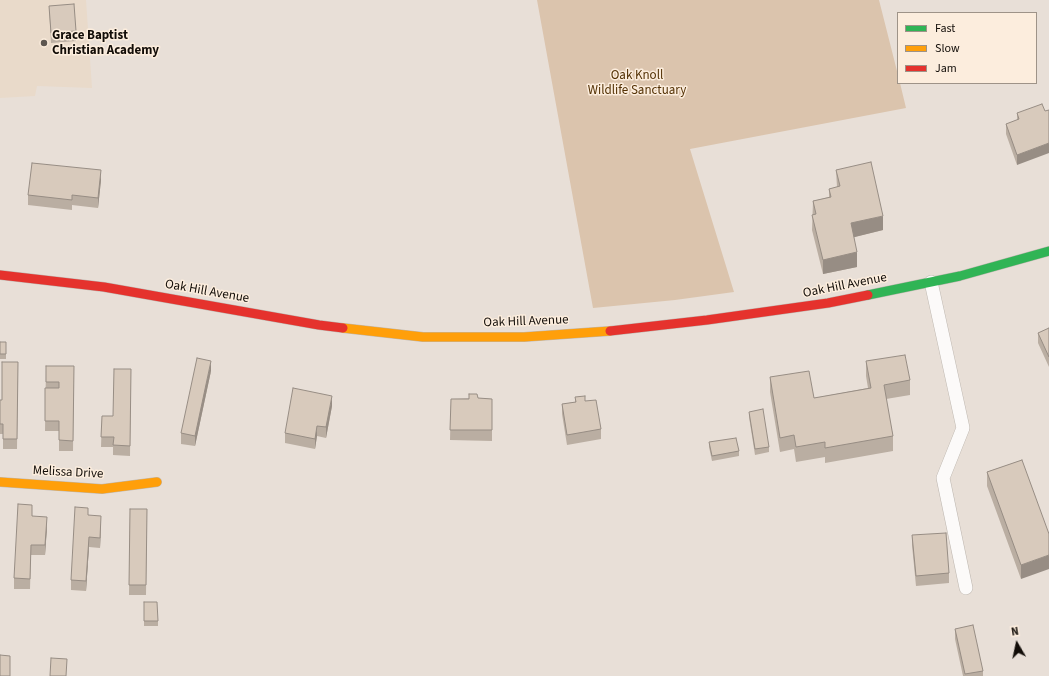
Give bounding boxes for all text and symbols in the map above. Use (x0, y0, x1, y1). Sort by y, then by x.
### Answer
legend (897, 12, 1037, 84)
text: Fast (935, 20, 955, 37)
place label: Grace Baptist Christian Academy (52, 28, 159, 59)
marker: Grace Baptist Christian Academy (39, 38, 49, 48)
text: Slow (935, 40, 960, 57)
text: Jam (935, 60, 957, 77)
park label: Oak Knoll Wildlife Sanctuary (588, 68, 686, 99)
street label: Oak Hill Avenue (802, 270, 888, 302)
street label: Oak Hill Avenue (164, 277, 250, 307)
street label: Oak Hill Avenue (483, 313, 569, 331)
street label: Melissa Drive (32, 463, 104, 483)
north arrow (997, 624, 1037, 664)
text: N (1010, 624, 1020, 640)

